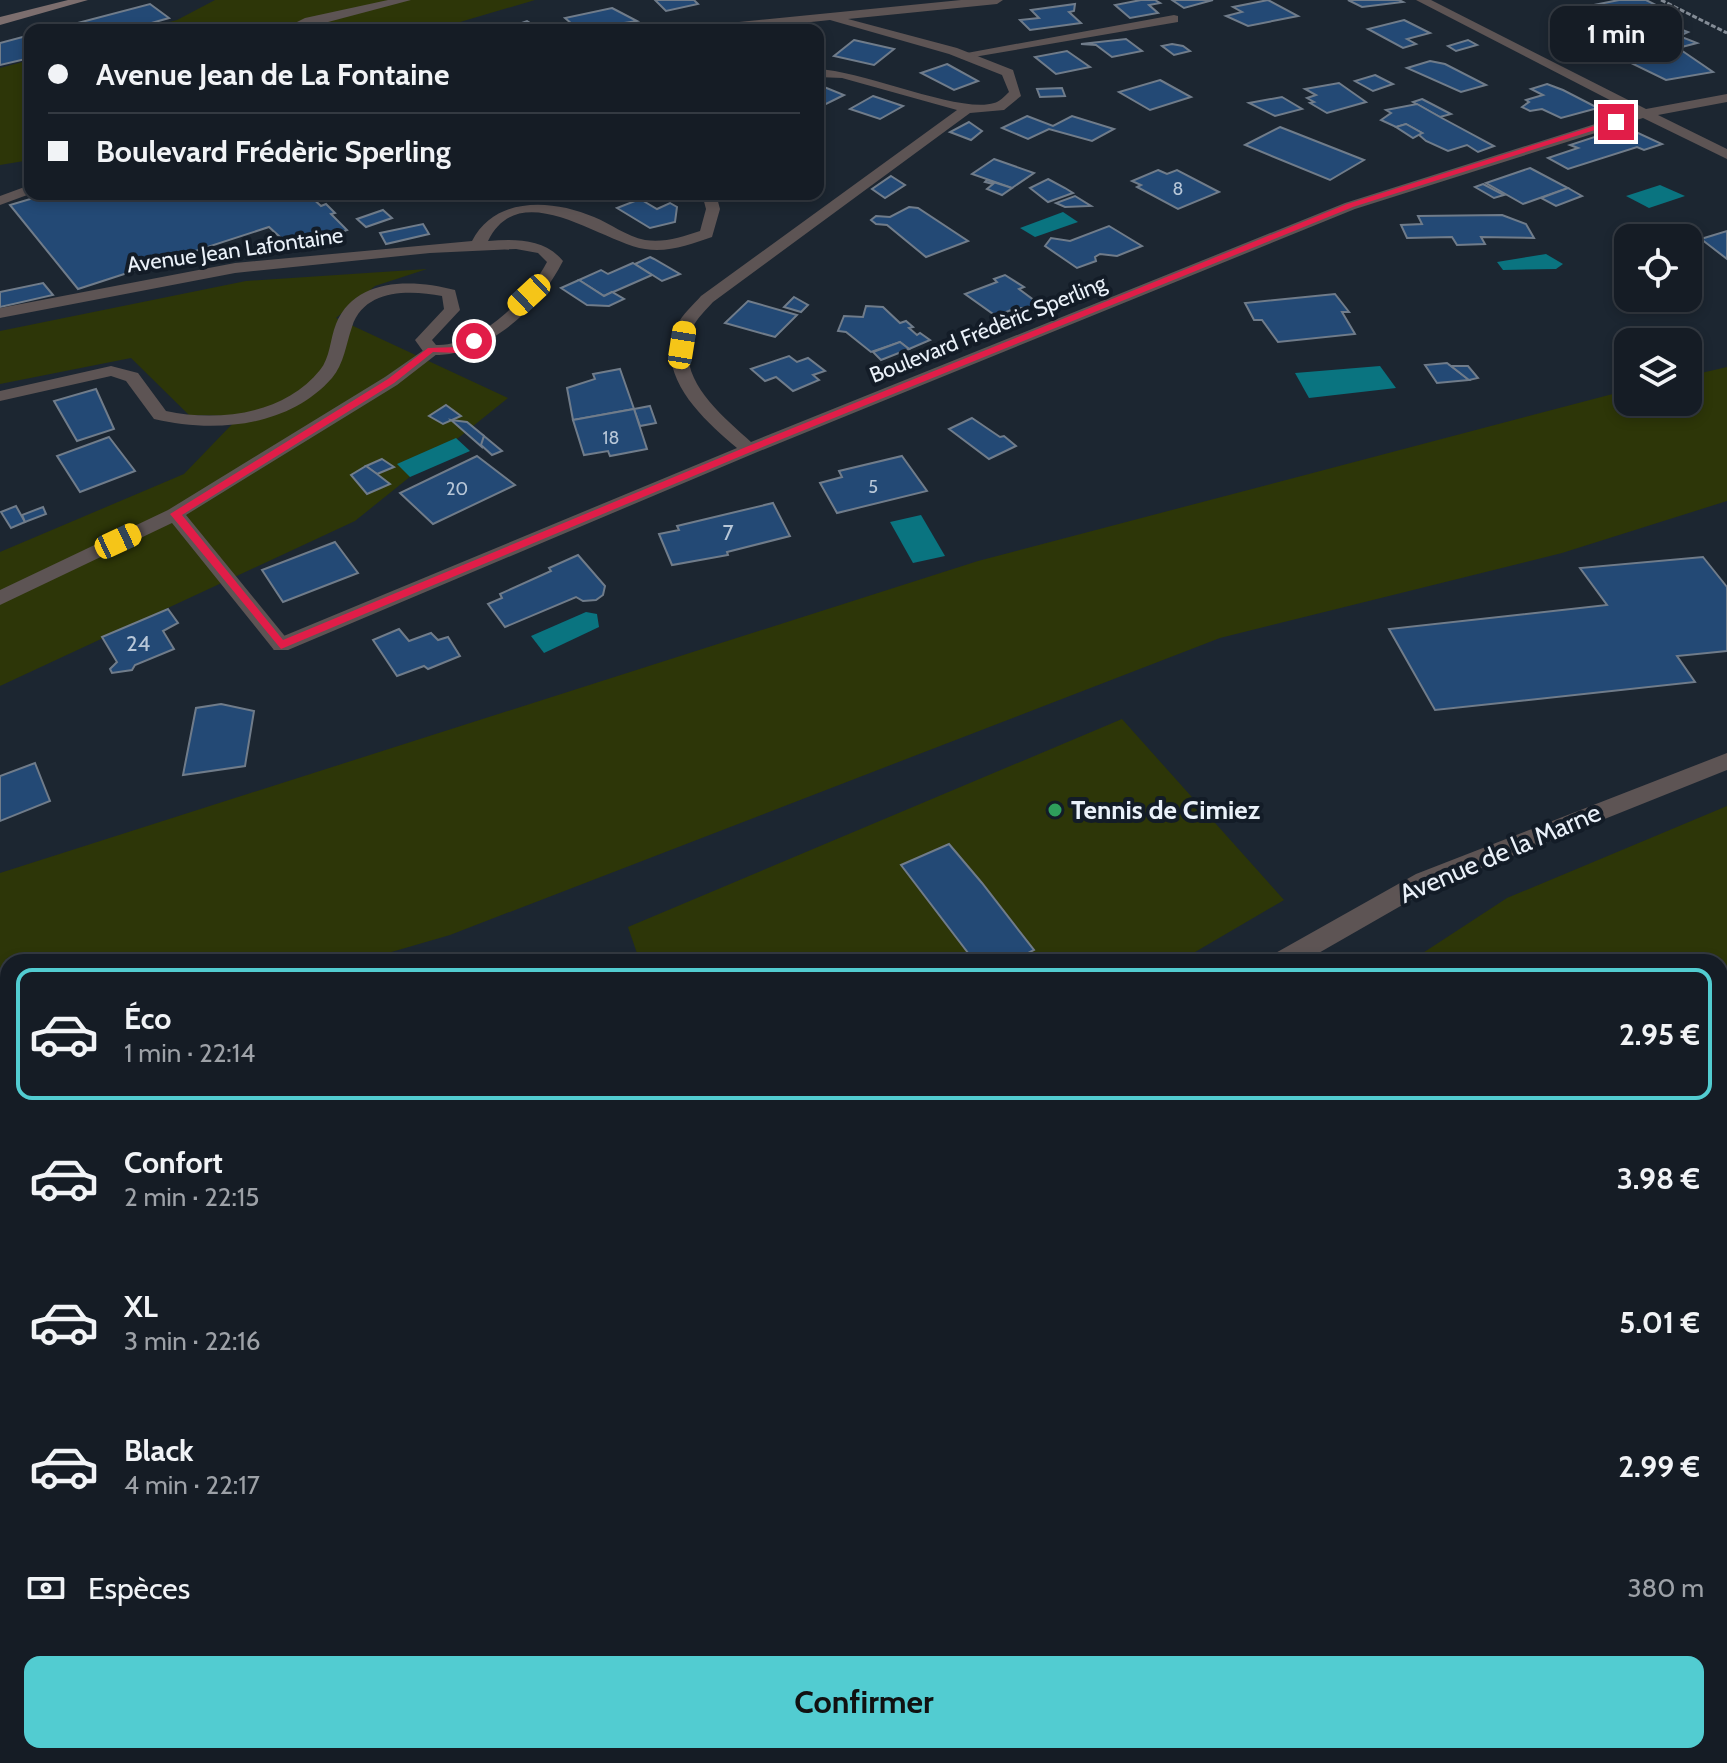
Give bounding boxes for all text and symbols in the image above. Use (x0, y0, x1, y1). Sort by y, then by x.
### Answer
callout: 1 min (1550, 6, 1682, 62)
text: 1 min (1587, 18, 1645, 50)
text: Avenue Jean de La Fontaine (96, 56, 449, 93)
route end (1598, 104, 1634, 140)
text: Boulevard Frédèric Sperling (96, 133, 451, 170)
house number: 8 (1173, 178, 1183, 200)
street label: Avenue Jean Lafontaine (125, 221, 345, 279)
map controls (1614, 224, 1702, 416)
button: locate (1614, 224, 1702, 312)
street label: Boulevard Frédèric Sperling (866, 269, 1111, 389)
car (503, 270, 555, 320)
car (666, 319, 698, 371)
route start (456, 323, 492, 359)
button: layers (1614, 328, 1702, 416)
house number: 18 (603, 427, 619, 449)
house number: 5 (868, 476, 878, 498)
house number: 20 (446, 478, 468, 500)
house number: 7 (722, 519, 734, 546)
car (91, 520, 145, 562)
house number: 24 (126, 630, 150, 657)
place label: Tennis de Cimiez (1071, 794, 1260, 826)
street label: Avenue de la Marne (1394, 796, 1606, 910)
marker: Tennis de Cimiez (1046, 801, 1064, 819)
icon: car (28, 998, 100, 1070)
text: Éco (124, 1000, 171, 1037)
text: 2.95 € (1619, 1016, 1700, 1053)
text: 1 min · 22:14 (124, 1037, 255, 1069)
icon: car (28, 1142, 100, 1214)
text: Confort (124, 1144, 223, 1181)
text: 3.98 € (1617, 1160, 1700, 1197)
text: 2 min · 22:15 (124, 1181, 259, 1213)
icon: car (28, 1286, 100, 1358)
text: XL (124, 1288, 158, 1325)
text: 5.01 € (1619, 1304, 1700, 1341)
text: 3 min · 22:16 (124, 1325, 261, 1357)
icon: car (28, 1430, 100, 1502)
text: Black (124, 1432, 194, 1469)
text: 2.99 € (1618, 1448, 1700, 1485)
text: 4 min · 22:17 (124, 1469, 260, 1501)
icon: cash (24, 1566, 68, 1610)
text: Espèces (88, 1570, 190, 1607)
text: 380 m (1627, 1572, 1704, 1604)
button: Confirmer (24, 1656, 1704, 1748)

